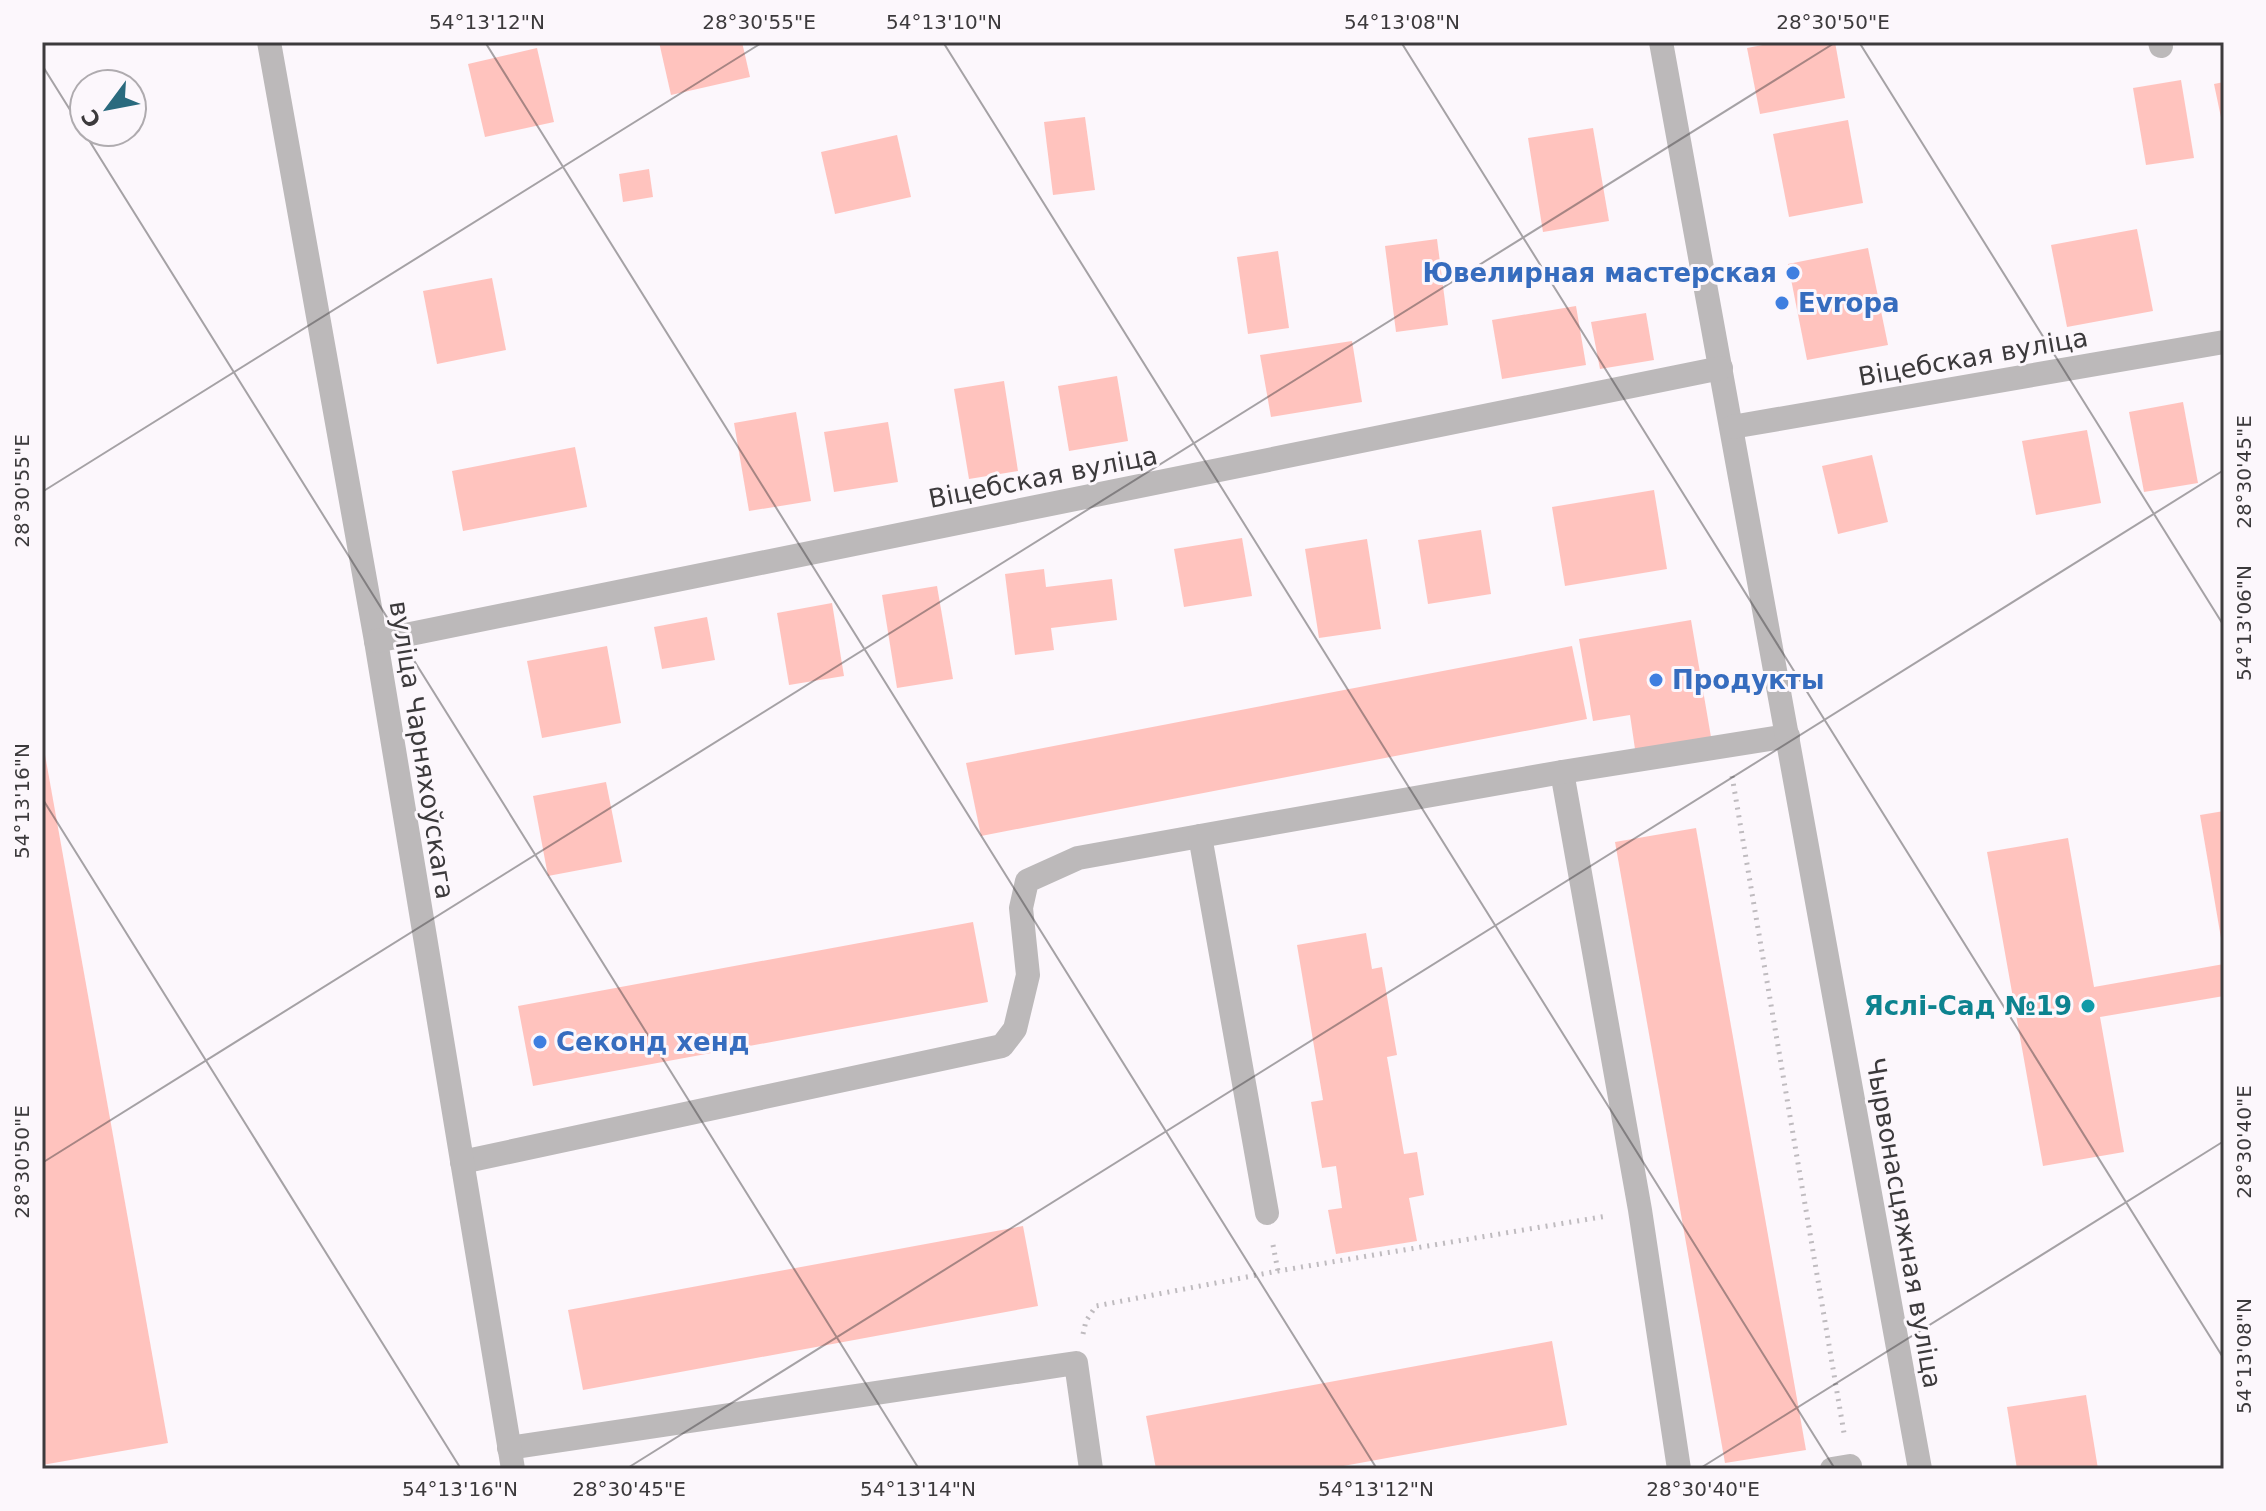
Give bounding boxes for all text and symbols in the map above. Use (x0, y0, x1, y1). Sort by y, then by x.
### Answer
text: 54°13'12"N (429, 10, 545, 34)
text: 28°30'55"E (702, 10, 816, 34)
text: 54°13'10"N (886, 10, 1002, 34)
text: 54°13'08"N (1344, 10, 1460, 34)
text: 28°30'50"E (1776, 10, 1890, 34)
north arrow (68, 68, 148, 148)
text: С (77, 105, 106, 132)
place label: Ювелирная мастерская (1422, 258, 1777, 288)
marker: Ювелирная мастерская (1784, 264, 1802, 282)
place label: Evropa (1798, 288, 1900, 318)
marker: Evropa (1773, 294, 1791, 312)
street label: Віцебская вуліца (1856, 322, 2090, 392)
text: 28°30'45"E (2232, 415, 2256, 529)
text: 28°30'55"E (10, 434, 34, 548)
street label: Віцебская вуліца (926, 440, 1160, 514)
text: 54°13'06"N (2232, 565, 2256, 681)
street label: вуліца Чарняхоўскага (384, 599, 460, 901)
place label: Продукты (1672, 665, 1824, 695)
marker: Продукты (1647, 671, 1665, 689)
text: 54°13'16"N (10, 743, 34, 859)
place label: Яслі-Сад №19 (1864, 991, 2072, 1021)
marker: Яслі-Сад №19 (2079, 997, 2097, 1015)
place label: Секонд хенд (556, 1027, 750, 1057)
marker: Секонд хенд (531, 1033, 549, 1051)
street label: Чырвонасцяжная вуліца (1860, 1055, 1948, 1391)
text: 28°30'40"E (2232, 1085, 2256, 1199)
text: 28°30'50"E (10, 1105, 34, 1219)
text: 54°13'08"N (2232, 1298, 2256, 1414)
text: 54°13'16"N (402, 1477, 518, 1501)
text: 28°30'45"E (572, 1477, 686, 1501)
text: 54°13'14"N (860, 1477, 976, 1501)
text: 54°13'12"N (1318, 1477, 1434, 1501)
text: 28°30'40"E (1646, 1477, 1760, 1501)

